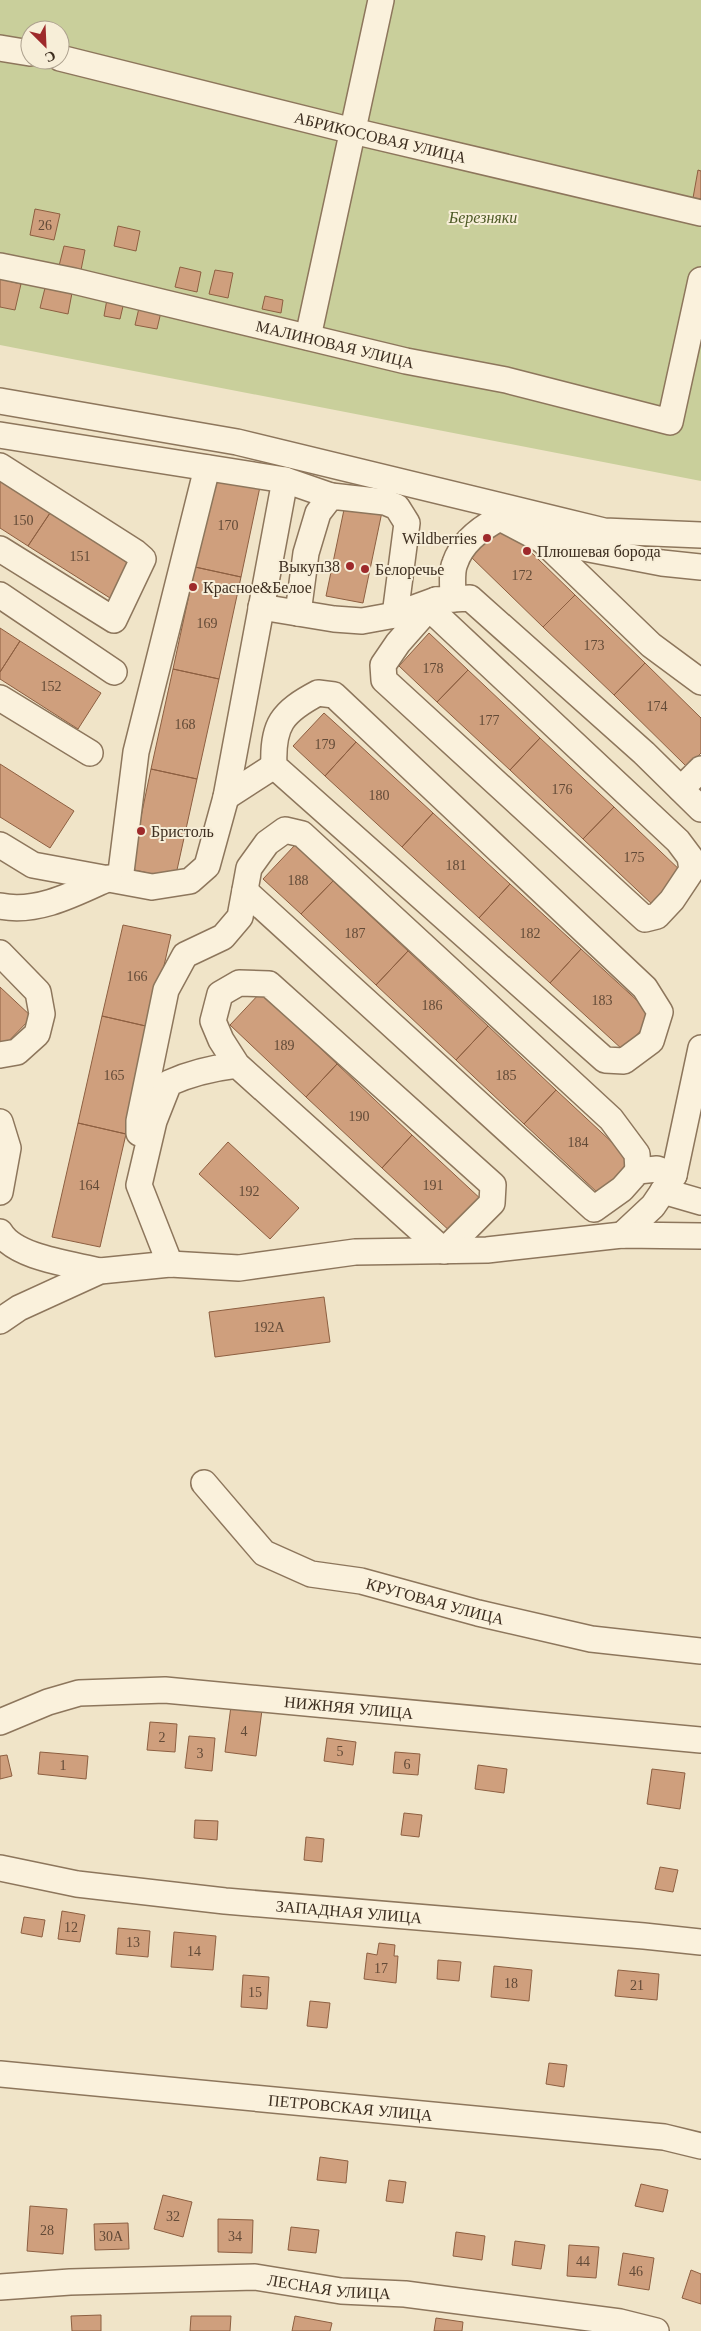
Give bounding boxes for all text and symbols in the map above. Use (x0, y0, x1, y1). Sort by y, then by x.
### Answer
north arrow (20, 20, 70, 70)
text: С (42, 48, 58, 65)
street label: АБРИКОСОВАЯ УЛИЦА (293, 108, 469, 166)
park label: Березняки (448, 209, 517, 227)
house number: 26 (38, 218, 52, 233)
street label: МАЛИНОВАЯ УЛИЦА (254, 317, 416, 371)
house number: 150 (13, 513, 34, 528)
house number: 170 (218, 518, 239, 533)
place label: Wildberries (402, 530, 477, 547)
marker: Wildberries (481, 532, 493, 544)
place label: Плюшевая борода (537, 543, 661, 561)
marker: Плюшевая борода (521, 545, 533, 557)
house number: 151 (70, 549, 91, 564)
place label: Выкуп38 (278, 558, 340, 576)
marker: Выкуп38 (344, 560, 356, 572)
place label: Белоречье (375, 561, 444, 579)
marker: Белоречье (359, 563, 371, 575)
house number: 172 (512, 568, 533, 583)
place label: Красное&Белое (203, 579, 312, 597)
marker: Красное&Белое (187, 581, 199, 593)
house number: 169 (197, 616, 218, 631)
house number: 173 (584, 638, 605, 653)
house number: 178 (423, 661, 444, 676)
house number: 152 (41, 679, 62, 694)
house number: 174 (647, 699, 668, 714)
house number: 177 (479, 713, 500, 728)
house number: 168 (175, 717, 196, 732)
house number: 179 (315, 737, 336, 752)
house number: 176 (552, 782, 573, 797)
house number: 180 (369, 788, 390, 803)
place label: Бристоль (151, 823, 214, 841)
marker: Бристоль (135, 825, 147, 837)
house number: 175 (624, 850, 645, 865)
house number: 181 (446, 858, 467, 873)
house number: 188 (288, 873, 309, 888)
house number: 187 (345, 926, 366, 941)
house number: 182 (520, 926, 541, 941)
house number: 166 (127, 969, 148, 984)
house number: 183 (592, 993, 613, 1008)
house number: 186 (422, 998, 443, 1013)
house number: 189 (274, 1038, 295, 1053)
house number: 165 (104, 1068, 125, 1083)
house number: 185 (496, 1068, 517, 1083)
house number: 190 (349, 1109, 370, 1124)
house number: 184 (568, 1135, 589, 1150)
house number: 164 (79, 1178, 100, 1193)
house number: 191 (423, 1178, 444, 1193)
house number: 192 (239, 1184, 260, 1199)
house number: 192А (253, 1320, 285, 1335)
street label: КРУГОВАЯ УЛИЦА (364, 1574, 506, 1627)
street label: НИЖНЯЯ УЛИЦА (284, 1693, 415, 1722)
house number: 4 (241, 1724, 248, 1739)
house number: 2 (159, 1730, 166, 1745)
house number: 5 (337, 1744, 344, 1759)
house number: 3 (197, 1746, 204, 1761)
house number: 6 (404, 1757, 411, 1772)
house number: 1 (60, 1758, 67, 1773)
street label: ЗАПАДНАЯ УЛИЦА (275, 1897, 423, 1926)
house number: 12 (64, 1920, 78, 1935)
house number: 13 (126, 1935, 140, 1950)
house number: 14 (187, 1944, 201, 1959)
house number: 17 (374, 1961, 388, 1976)
house number: 18 (504, 1976, 518, 1991)
house number: 21 (630, 1978, 644, 1993)
house number: 15 (248, 1985, 262, 2000)
street label: ПЕТРОВСКАЯ УЛИЦА (267, 2091, 434, 2124)
house number: 32 (166, 2209, 180, 2224)
house number: 28 (40, 2223, 54, 2238)
house number: 30А (99, 2229, 124, 2244)
house number: 34 (228, 2229, 242, 2244)
house number: 44 (576, 2254, 590, 2269)
house number: 46 (629, 2264, 643, 2279)
street label: ЛЕСНАЯ УЛИЦА (266, 2271, 391, 2302)

